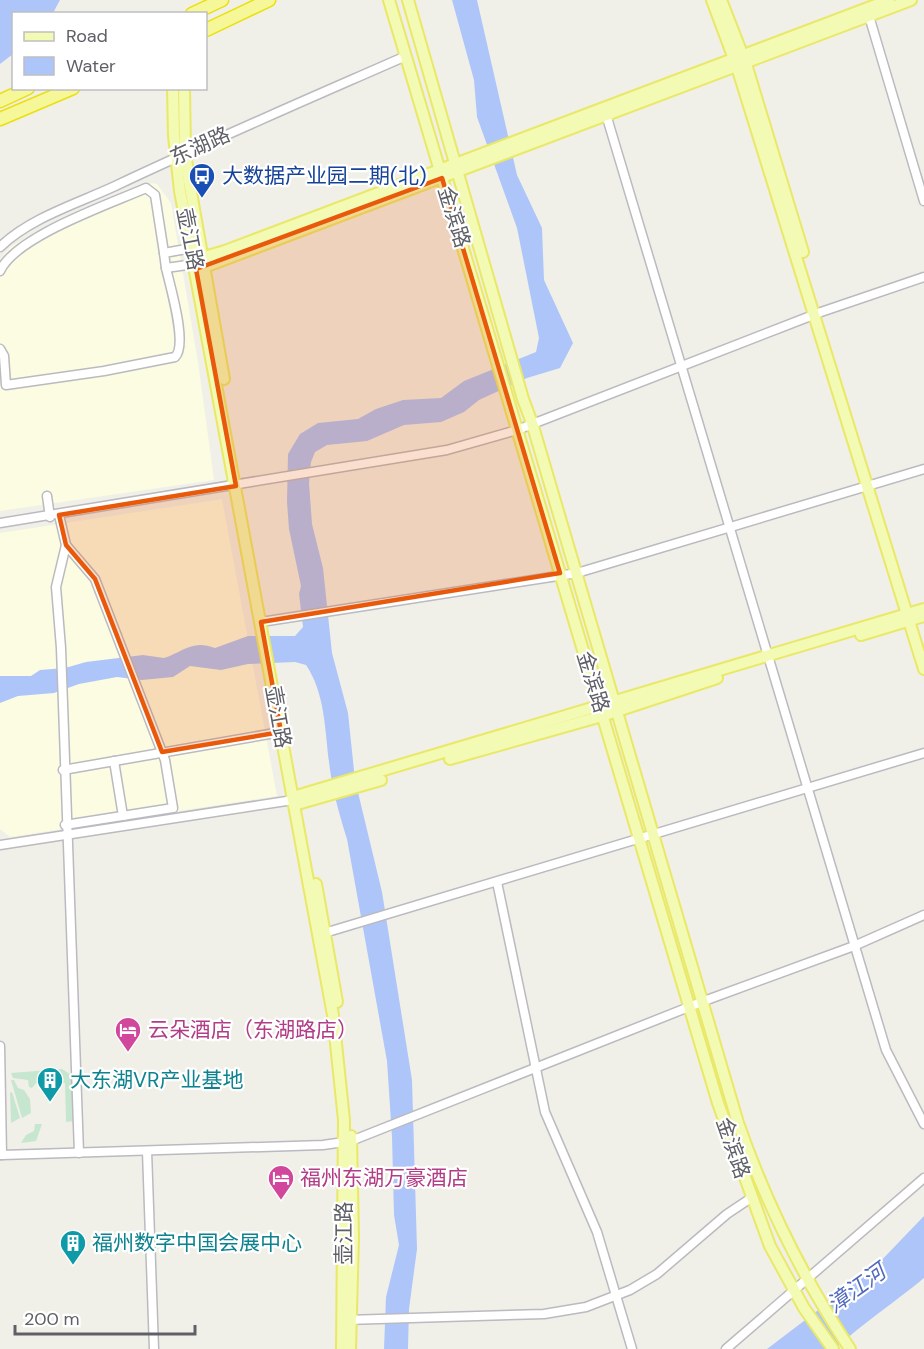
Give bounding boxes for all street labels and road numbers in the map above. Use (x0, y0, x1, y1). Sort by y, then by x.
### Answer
street label: 东湖路 (166, 120, 234, 172)
street label: 金滨路 (431, 183, 477, 251)
street label: 壶江路 (170, 205, 210, 273)
street label: 金滨路 (570, 648, 616, 716)
street label: 壶江路 (259, 684, 297, 750)
street label: 金滨路 (710, 1114, 756, 1182)
street label: 壶江路 (330, 1202, 358, 1265)

